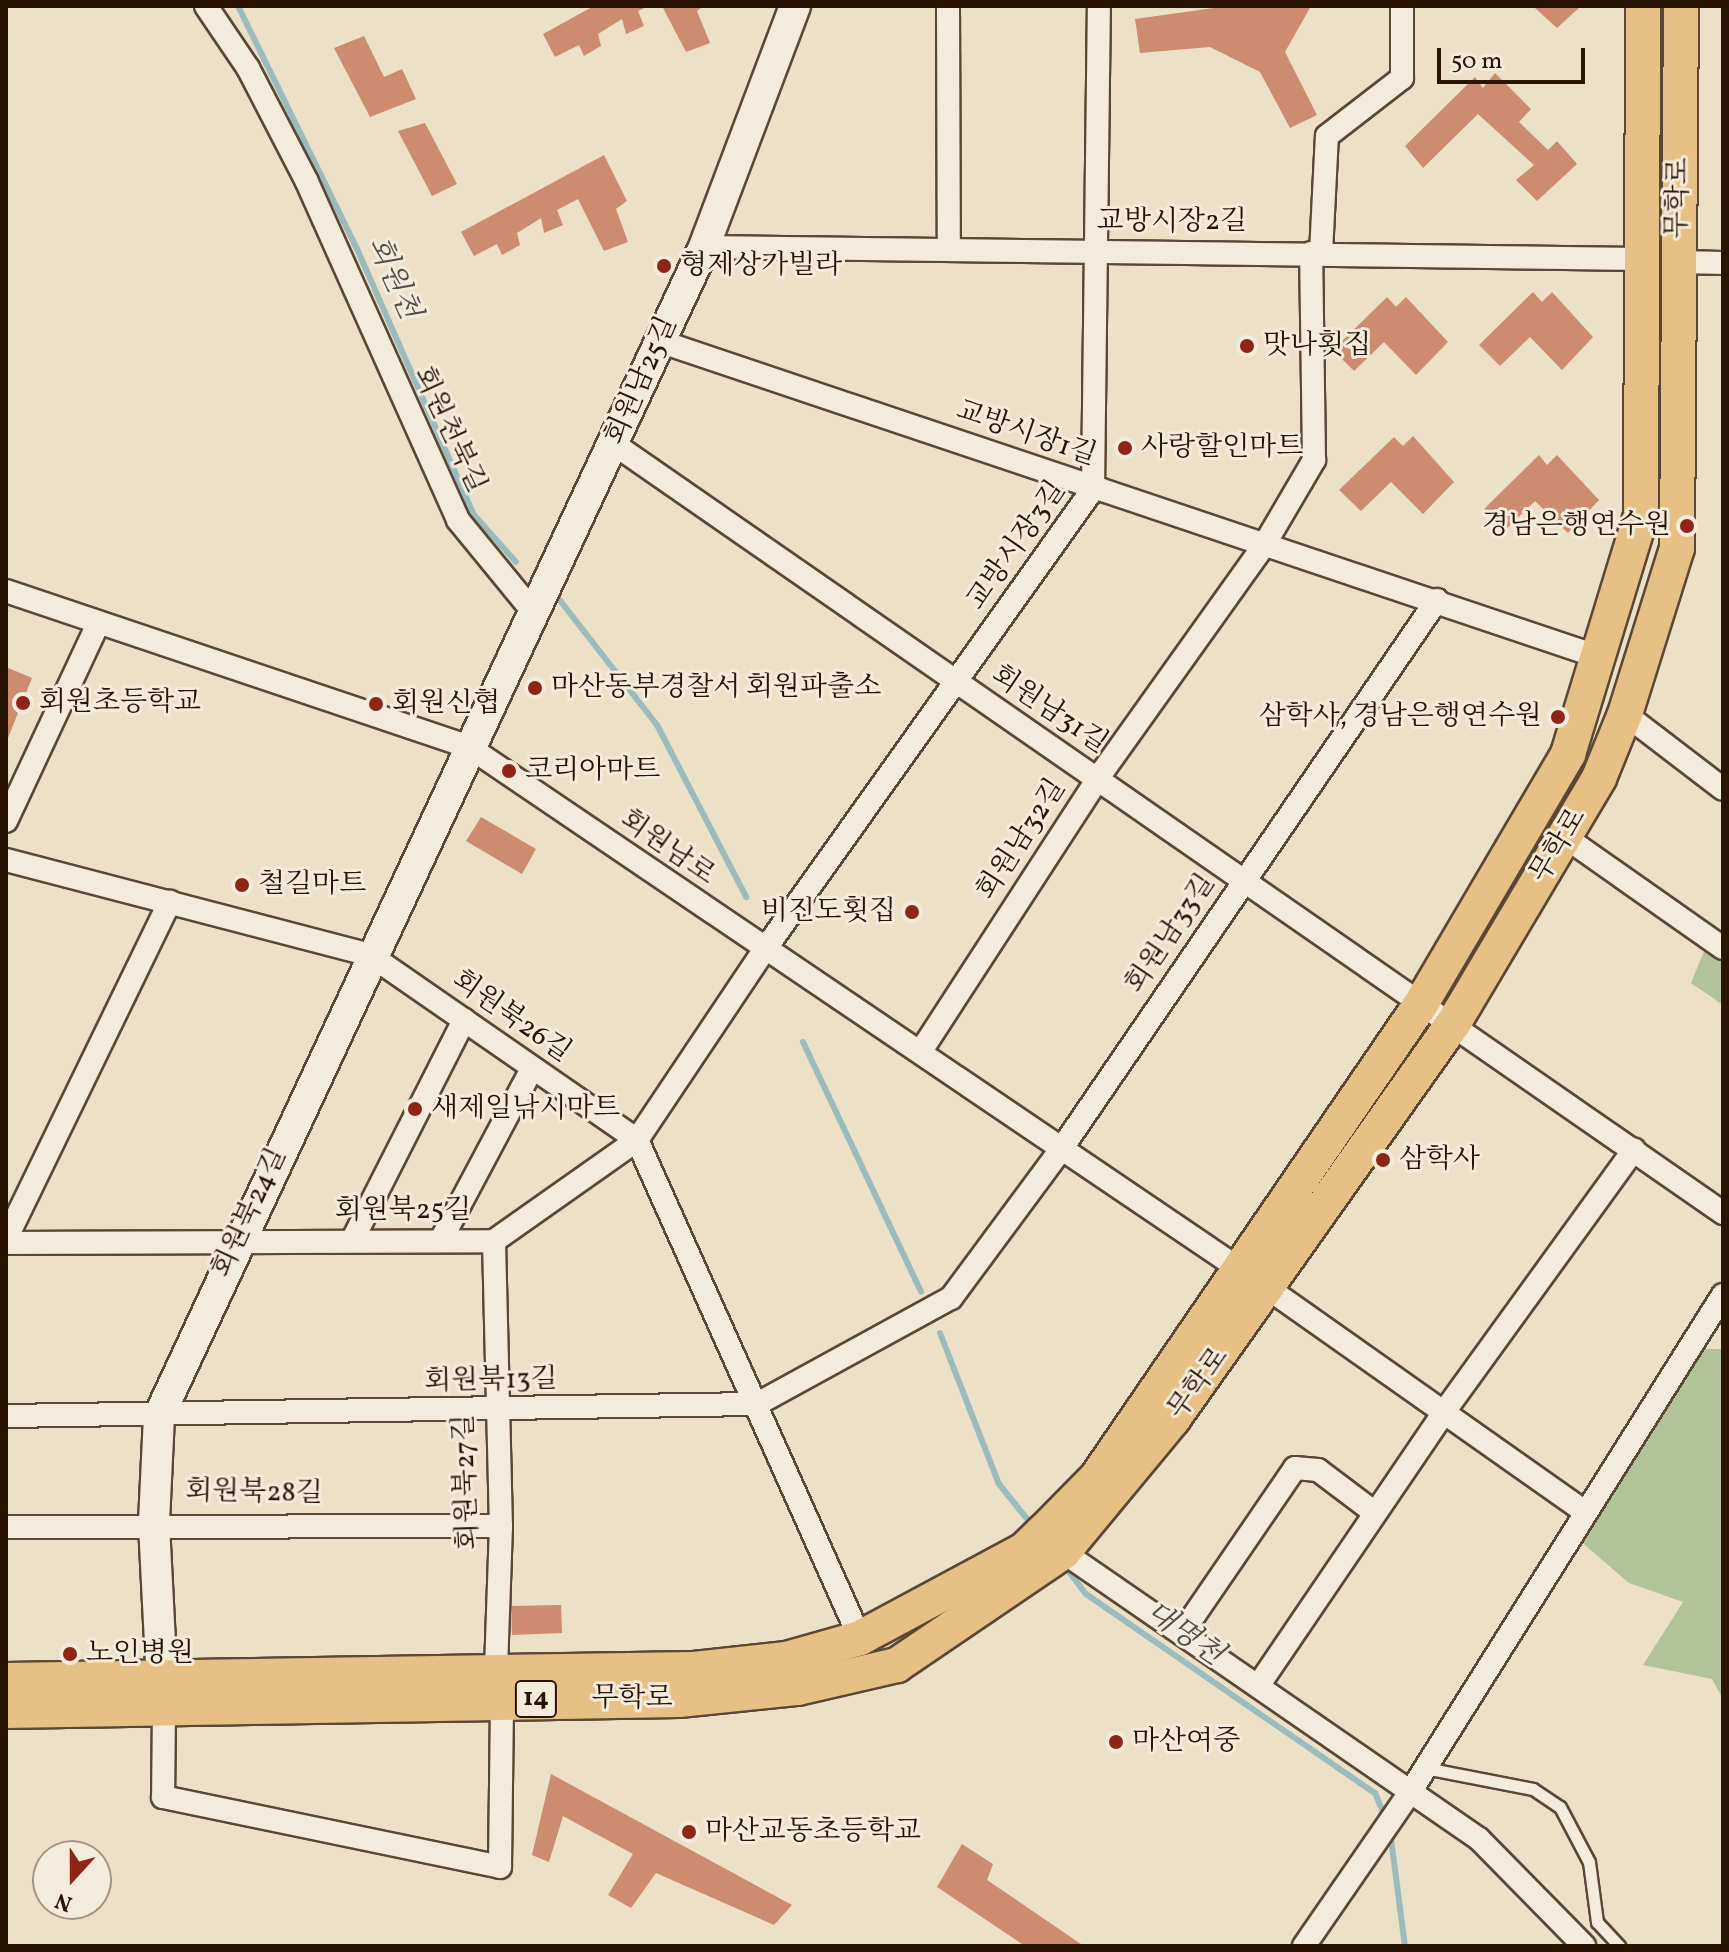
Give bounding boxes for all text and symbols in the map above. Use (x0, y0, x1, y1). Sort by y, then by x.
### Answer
scale bar (1441, 32, 1589, 82)
text: 50 m (1451, 45, 1503, 79)
street label: 무학로 (1661, 157, 1697, 239)
street label: 교방시장2길 (1097, 205, 1247, 239)
water label: 회원천 (359, 231, 427, 325)
place label: 형제상가빌라 (680, 249, 842, 283)
marker: 형제상가빌라 (655, 257, 673, 275)
street label: 회원남25길 (599, 312, 685, 450)
place label: 맛나횟집 (1263, 329, 1371, 363)
marker: 맛나횟집 (1238, 337, 1256, 355)
street label: 회원천북길 (405, 362, 493, 498)
street label: 교방시장1길 (951, 394, 1101, 474)
place label: 사랑할인마트 (1141, 431, 1303, 465)
marker: 사랑할인마트 (1116, 439, 1134, 457)
street label: 교방시장3길 (960, 475, 1074, 617)
place label: 경남은행연수원 (1482, 509, 1671, 543)
marker: 경남은행연수원 (1678, 517, 1696, 535)
street label: 회원남31길 (984, 659, 1114, 761)
place label: 마산동부경찰서 회원파출소 (551, 671, 881, 705)
marker: 마산동부경찰서 회원파출소 (526, 679, 544, 697)
place label: 회원초등학교 (39, 686, 201, 720)
place label: 회원신협 (392, 687, 500, 721)
marker: 회원초등학교 (14, 694, 32, 712)
marker: 회원신협 (367, 695, 385, 713)
place label: 삼학사, 경남은행연수원 (1259, 700, 1542, 734)
marker: 삼학사, 경남은행연수원 (1549, 708, 1567, 726)
place label: 코리아마트 (525, 754, 660, 788)
marker: 코리아마트 (500, 762, 518, 780)
street label: 회원남32길 (970, 773, 1074, 907)
street label: 회원남로 (613, 803, 721, 893)
street label: 무학로 (1524, 803, 1594, 889)
place label: 철길마트 (258, 868, 366, 902)
street label: 회원남33길 (1119, 868, 1223, 1000)
marker: 철길마트 (233, 876, 251, 894)
place label: 비진도횟집 (761, 895, 896, 929)
marker: 비진도횟집 (903, 903, 921, 921)
street label: 회원북26길 (445, 964, 577, 1070)
place label: 새제일낚시마트 (431, 1092, 620, 1126)
marker: 새제일낚시마트 (406, 1100, 424, 1118)
street label: 회원북24길 (205, 1143, 295, 1283)
place label: 삼학사 (1399, 1143, 1480, 1177)
marker: 삼학사 (1374, 1151, 1392, 1169)
street label: 회원북25길 (335, 1194, 471, 1228)
street label: 무학로 (1162, 1341, 1236, 1427)
street label: 회원북13길 (424, 1363, 558, 1399)
street label: 회원북27길 (448, 1413, 486, 1551)
street label: 회원북28길 (185, 1475, 323, 1511)
water label: 대명천 (1138, 1594, 1230, 1674)
place label: 노인병원 (86, 1637, 194, 1671)
marker: 노인병원 (61, 1645, 79, 1663)
road number: 14 (514, 1677, 558, 1721)
street label: 무학로 (591, 1682, 673, 1716)
place label: 마산여중 (1132, 1725, 1240, 1759)
marker: 마산여중 (1107, 1733, 1125, 1751)
place label: 마산교동초등학교 (705, 1815, 921, 1849)
marker: 마산교동초등학교 (680, 1823, 698, 1841)
north arrow (32, 1840, 112, 1920)
text: N (51, 1884, 77, 1918)

